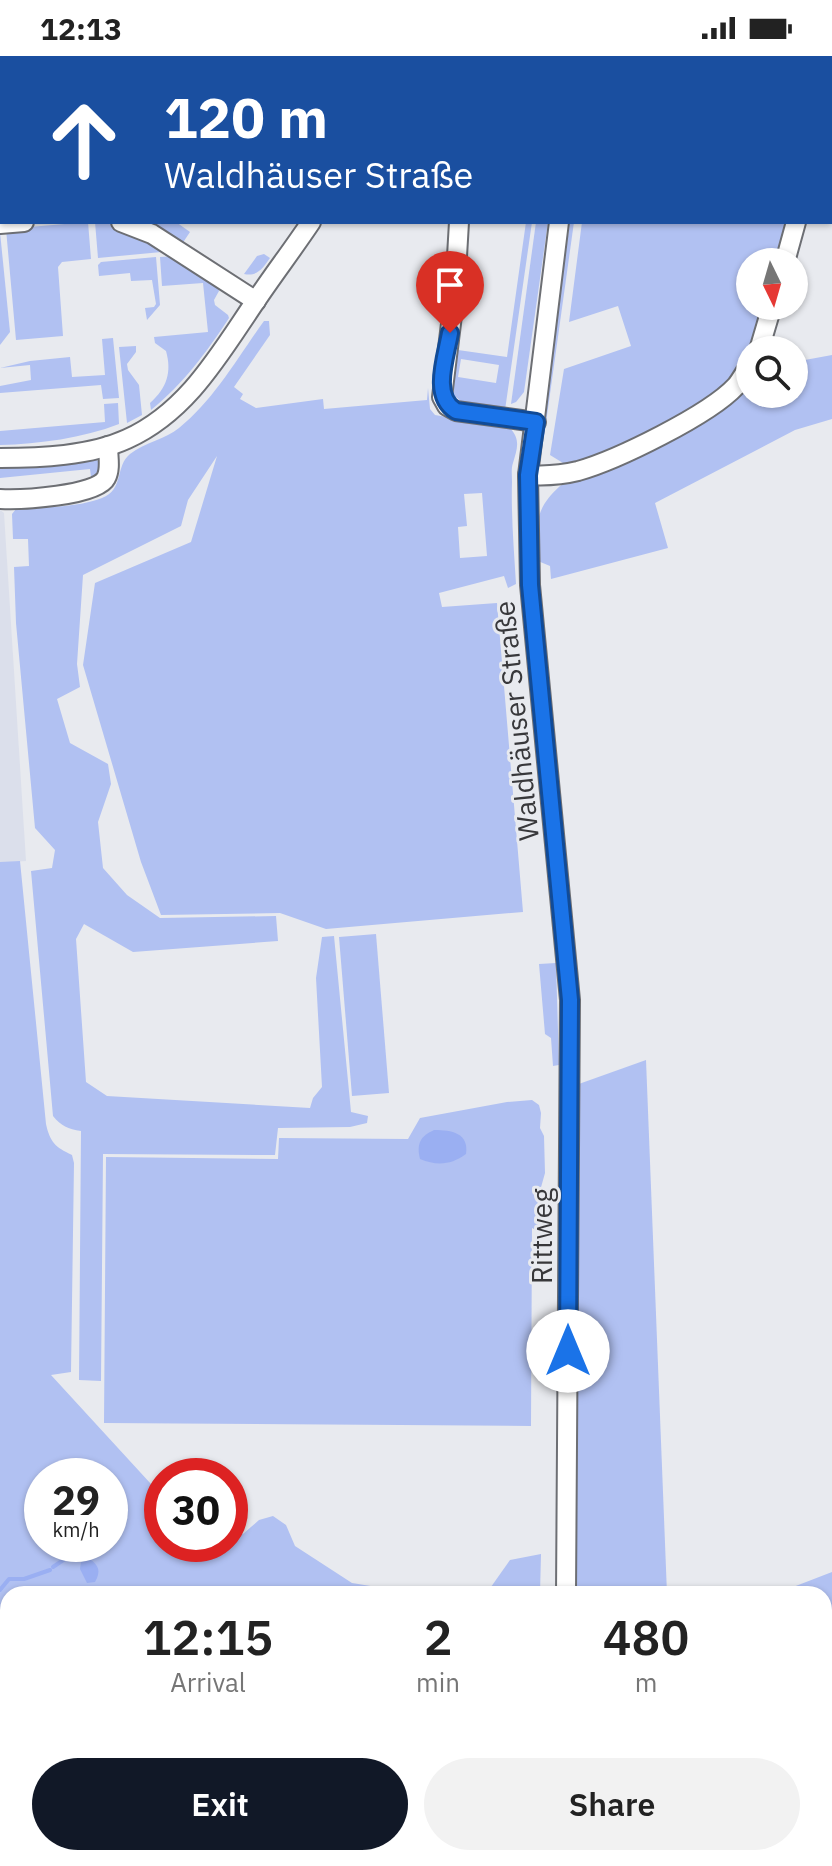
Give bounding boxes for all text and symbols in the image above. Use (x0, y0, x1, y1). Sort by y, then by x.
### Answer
text: 12:13 (40, 9, 122, 48)
text: 120 m (164, 81, 328, 153)
icon: ahead (32, 88, 136, 192)
text: Waldhäuser Straße (164, 151, 473, 198)
north arrow (736, 248, 808, 320)
map controls (736, 248, 808, 408)
pin (416, 251, 484, 333)
icon: arrive (428, 263, 472, 307)
button: search (736, 336, 808, 408)
street label: Waldhäuser Straße (485, 599, 547, 843)
street label: Rittweg (523, 1188, 560, 1284)
position arrow (526, 1309, 610, 1393)
speed limit sign: 30 (144, 1458, 248, 1562)
text: 29 (52, 1474, 100, 1526)
text: km/h (52, 1516, 100, 1543)
text: 12:15 (143, 1606, 273, 1668)
text: 2 (424, 1606, 452, 1668)
text: 480 (603, 1606, 689, 1668)
text: Arrival (170, 1665, 246, 1699)
text: min (416, 1665, 460, 1699)
text: m (635, 1665, 657, 1699)
button: Exit (32, 1758, 408, 1850)
button: Share (424, 1758, 800, 1850)

